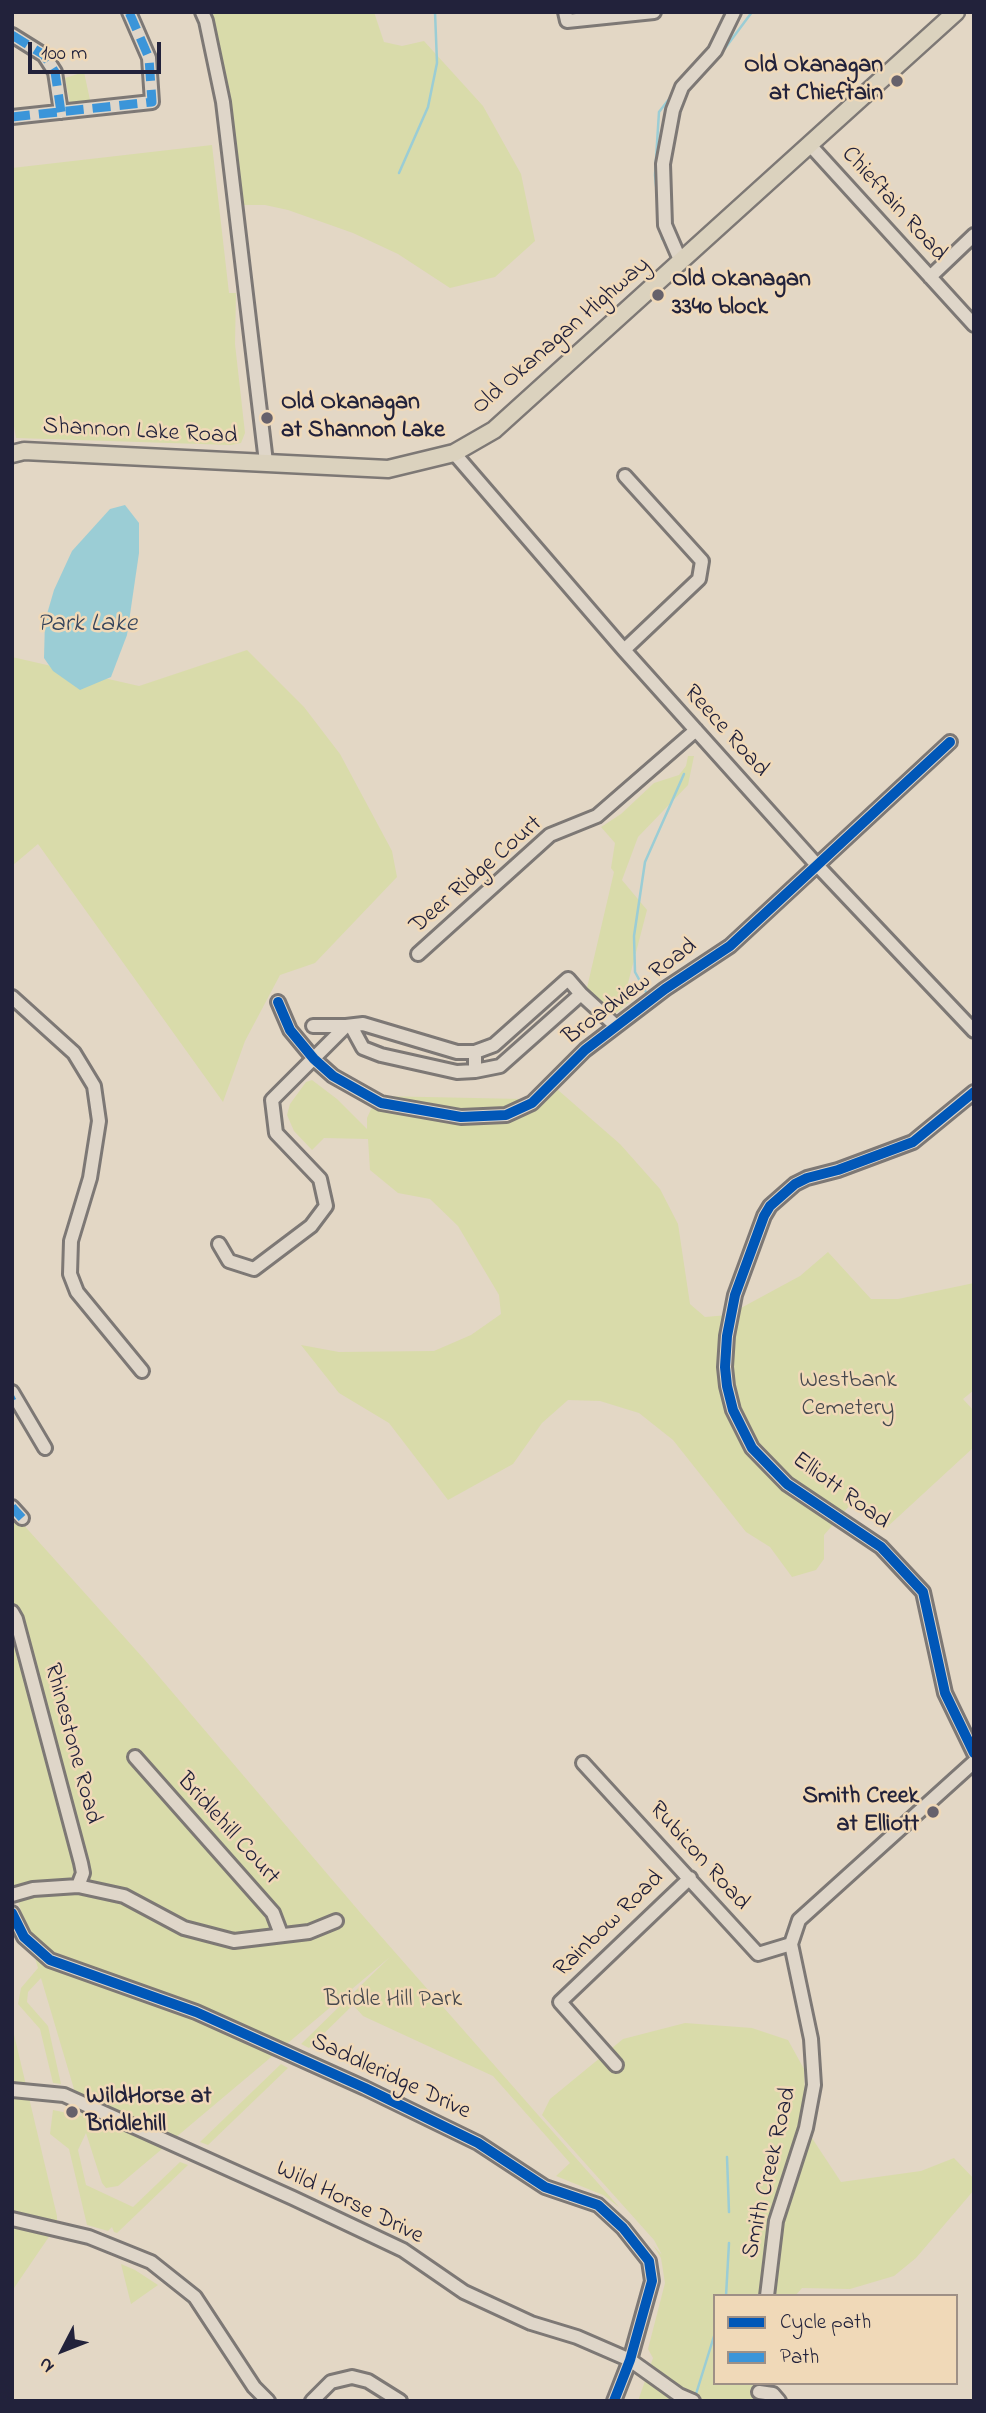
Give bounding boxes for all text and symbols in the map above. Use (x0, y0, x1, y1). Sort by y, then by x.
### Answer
scale bar (32, 28, 164, 72)
text: 100 m (41, 39, 87, 69)
place label: Old Okanagan at Chieftain (744, 53, 883, 109)
marker: Old Okanagan at Chieftain (889, 73, 905, 89)
street label: Chieftain Road (834, 141, 952, 269)
street label: Old Okanagan Highway (467, 252, 657, 422)
place label: Old Okanagan 3340 block (672, 267, 811, 323)
marker: Old Okanagan 3340 block (650, 287, 666, 303)
place label: Old Okanagan at Shannon Lake (281, 390, 445, 446)
marker: Old Okanagan at Shannon Lake (259, 410, 275, 426)
street label: Shannon Lake Road (42, 414, 238, 452)
water label: Park Lake (37, 610, 137, 642)
street label: Reece Road (676, 680, 774, 784)
street label: Deer Ridge Court (405, 811, 549, 941)
street label: Broadview Road (558, 933, 704, 1053)
park label: Westbank Cemetery (799, 1368, 897, 1424)
street label: Elliott Road (786, 1447, 894, 1537)
street label: Rhinestone Road (36, 1661, 106, 1827)
street label: Bridlehill Court (169, 1768, 285, 1892)
place label: Smith Creek at Elliott (803, 1784, 919, 1840)
street label: Rubicon Road (641, 1796, 755, 1918)
marker: Smith Creek at Elliott (925, 1804, 941, 1820)
street label: Rainbow Road (549, 1866, 671, 1984)
park label: Bridle Hill Park (324, 1987, 462, 2015)
street label: Saddleridge Drive (306, 2028, 474, 2128)
place label: WildHorse at Bridlehill (86, 2084, 211, 2140)
street label: Smith Creek Road (737, 2085, 805, 2261)
marker: WildHorse at Bridlehill (64, 2104, 80, 2120)
street label: Wild Horse Drive (271, 2156, 427, 2252)
legend (713, 2294, 958, 2385)
text: Cycle path (780, 2308, 871, 2338)
north arrow (28, 2315, 98, 2385)
text: Path (780, 2343, 819, 2373)
text: N (33, 2351, 61, 2378)

